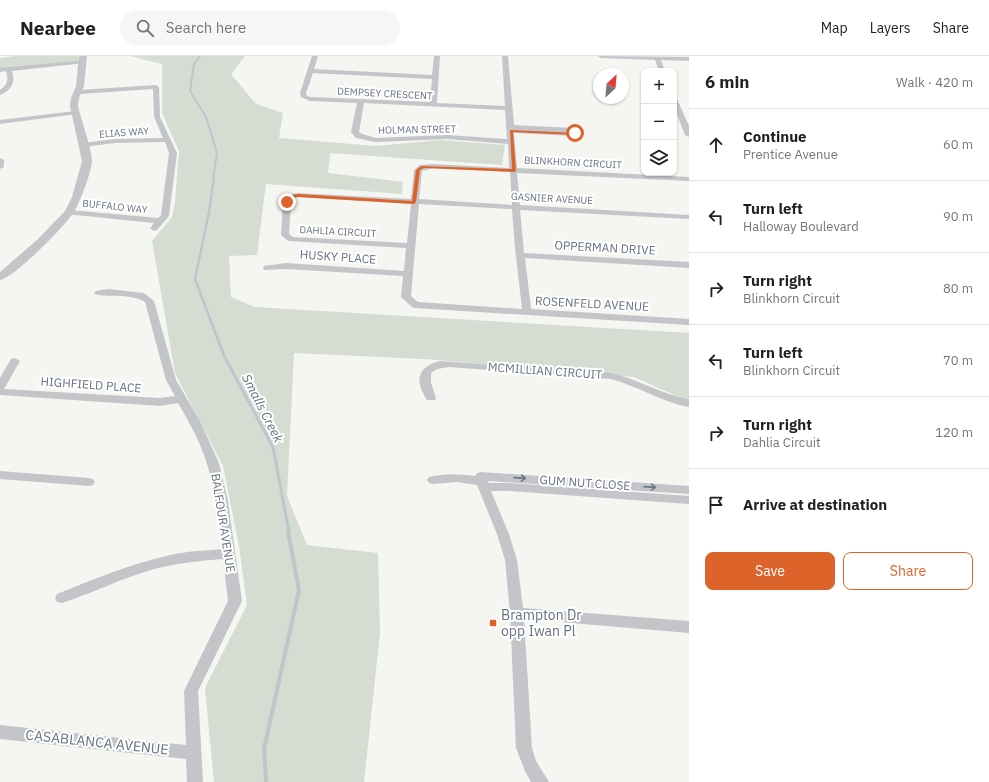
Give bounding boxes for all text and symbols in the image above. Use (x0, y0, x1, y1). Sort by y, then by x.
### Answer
search box (120, 10, 400, 46)
text: Nearbee (20, 16, 96, 40)
icon: search (134, 17, 156, 39)
text: Search here (166, 18, 246, 37)
text: Map (821, 19, 848, 37)
text: Layers (870, 19, 911, 37)
text: Share (933, 19, 969, 37)
north arrow (593, 68, 629, 104)
map controls (641, 68, 677, 176)
button: + (641, 68, 677, 104)
text: 6 min (705, 71, 749, 93)
text: Walk · 420 m (896, 74, 973, 91)
street label: DEMPSEY CRESCENT (337, 85, 433, 103)
button: − (641, 104, 677, 140)
street label: HOLMAN STREET (378, 122, 457, 137)
street label: ELIAS WAY (99, 124, 150, 141)
route start (566, 124, 584, 142)
text: Continue (743, 127, 807, 146)
icon: ahead (705, 134, 727, 156)
text: 60 m (943, 136, 973, 153)
button: layers (641, 140, 677, 176)
text: Prentice Avenue (743, 146, 838, 163)
street label: BLINKHORN CIRCUIT (524, 153, 623, 172)
street label: GASNIER AVENUE (510, 190, 594, 207)
route end (278, 193, 296, 211)
street label: BUFFALO WAY (82, 197, 148, 216)
text: Turn left (743, 199, 803, 218)
icon: left (705, 206, 727, 228)
text: 90 m (943, 208, 973, 225)
text: Halloway Boulevard (743, 218, 859, 235)
street label: DAHLIA CIRCUIT (299, 223, 377, 240)
street label: OPPERMAN DRIVE (554, 237, 656, 258)
street label: HUSKY PLACE (299, 246, 377, 267)
text: Turn right (743, 271, 812, 290)
icon: right (705, 278, 727, 300)
text: 80 m (943, 280, 973, 297)
text: Blinkhorn Circuit (743, 290, 840, 307)
street label: ROSENFELD AVENUE (535, 293, 649, 314)
text: Turn left (743, 343, 803, 362)
icon: left (705, 350, 727, 372)
text: 70 m (943, 352, 973, 369)
street label: MCMILLIAN CIRCUIT (487, 359, 603, 382)
text: Blinkhorn Circuit (743, 362, 840, 379)
water label: Smalls Creek (238, 371, 287, 446)
street label: HIGHFIELD PLACE (40, 373, 142, 396)
text: Turn right (743, 415, 812, 434)
icon: right (705, 422, 727, 444)
text: 120 m (935, 424, 973, 441)
text: Dahlia Circuit (743, 434, 821, 451)
street label: BALFOUR AVENUE (208, 472, 239, 574)
street label: GUM NUT CLOSE (539, 472, 631, 493)
one-way arrow (513, 475, 526, 482)
one-way arrow (643, 484, 656, 491)
icon: arrive (705, 494, 727, 516)
text: Arrive at destination (743, 495, 887, 514)
button: Save (705, 552, 835, 590)
button: Share (843, 552, 973, 590)
place label: Brampton Dr opp Iwan Pl (501, 606, 581, 640)
marker: Brampton Dr opp Iwan Pl (488, 618, 498, 628)
street label: CASABLANCA AVENUE (25, 726, 169, 758)

